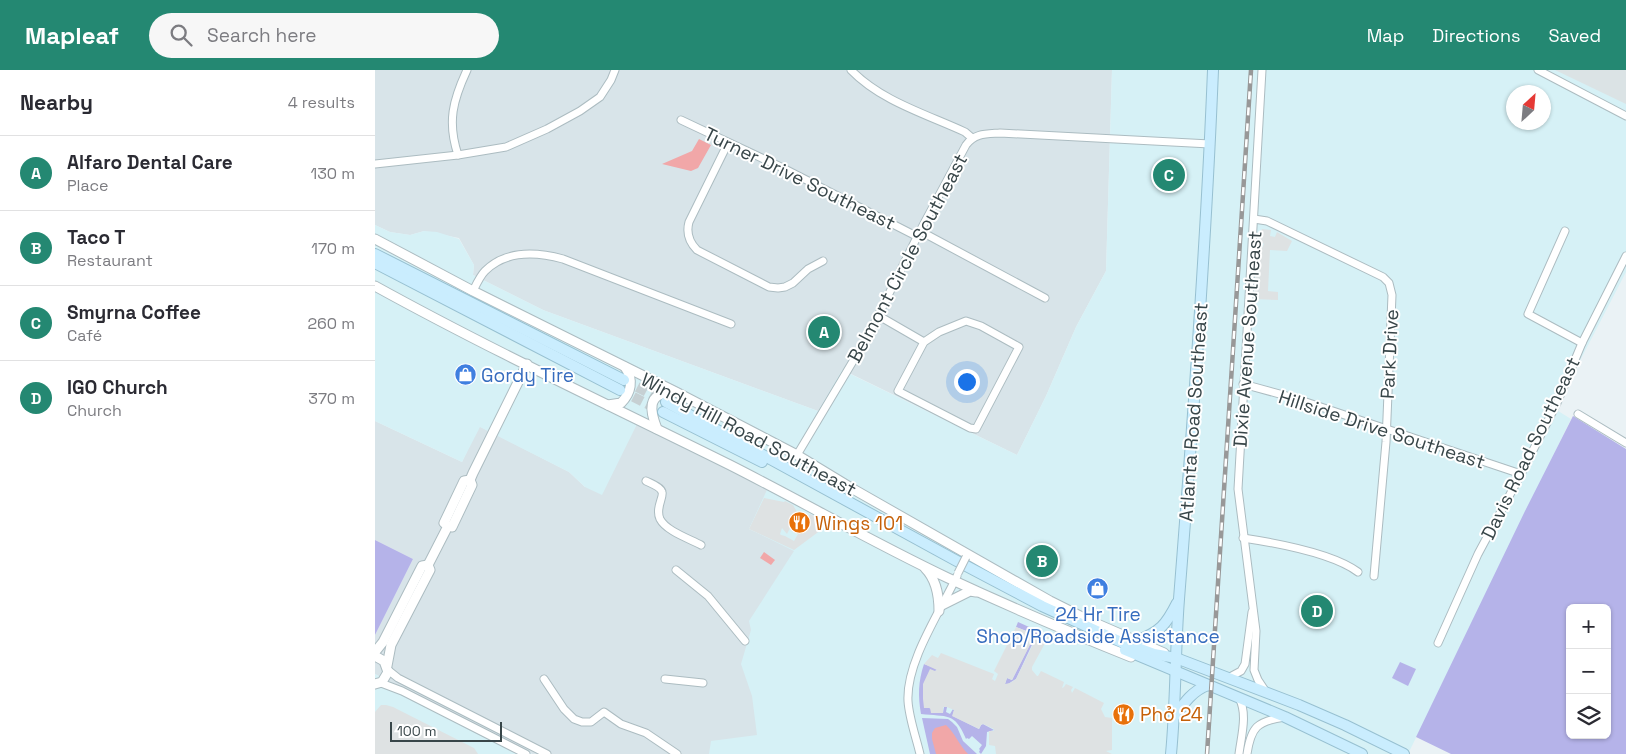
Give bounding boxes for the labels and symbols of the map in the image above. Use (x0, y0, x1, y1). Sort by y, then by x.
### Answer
north arrow (1506, 85, 1551, 130)
street label: Turner Drive Southeast (700, 121, 900, 236)
street label: Belmont Circle Southeast (842, 149, 973, 367)
pin: C (1153, 156, 1185, 194)
street label: Dixie Avenue Southeast (1227, 230, 1268, 448)
street label: Atlanta Road Southeast (1173, 302, 1214, 522)
street label: Park Drive (1375, 308, 1404, 400)
pin: A (808, 313, 840, 351)
street label: Davis Road Southeast (1475, 353, 1586, 544)
shop icon: Gordy Tire (453, 363, 477, 387)
place label: Gordy Tire (481, 363, 574, 388)
street label: Windy Hill Road Southeast (637, 367, 861, 502)
your location (954, 369, 980, 395)
street label: Hillside Drive Southeast (1275, 384, 1488, 475)
restaurant icon: Wings 101 (787, 511, 811, 535)
place label: Wings 101 (815, 511, 903, 536)
pin: B (1026, 542, 1058, 580)
shop icon: 24 Hr Tire Shop/Roadside Assistance (1086, 576, 1110, 600)
pin: D (1301, 592, 1333, 630)
place label: 24 Hr Tire Shop/Roadside Assistance (976, 602, 1220, 649)
restaurant icon: Phở 24 (1112, 702, 1136, 726)
place label: Phở 24 (1140, 702, 1203, 727)
scale bar (390, 719, 503, 742)

